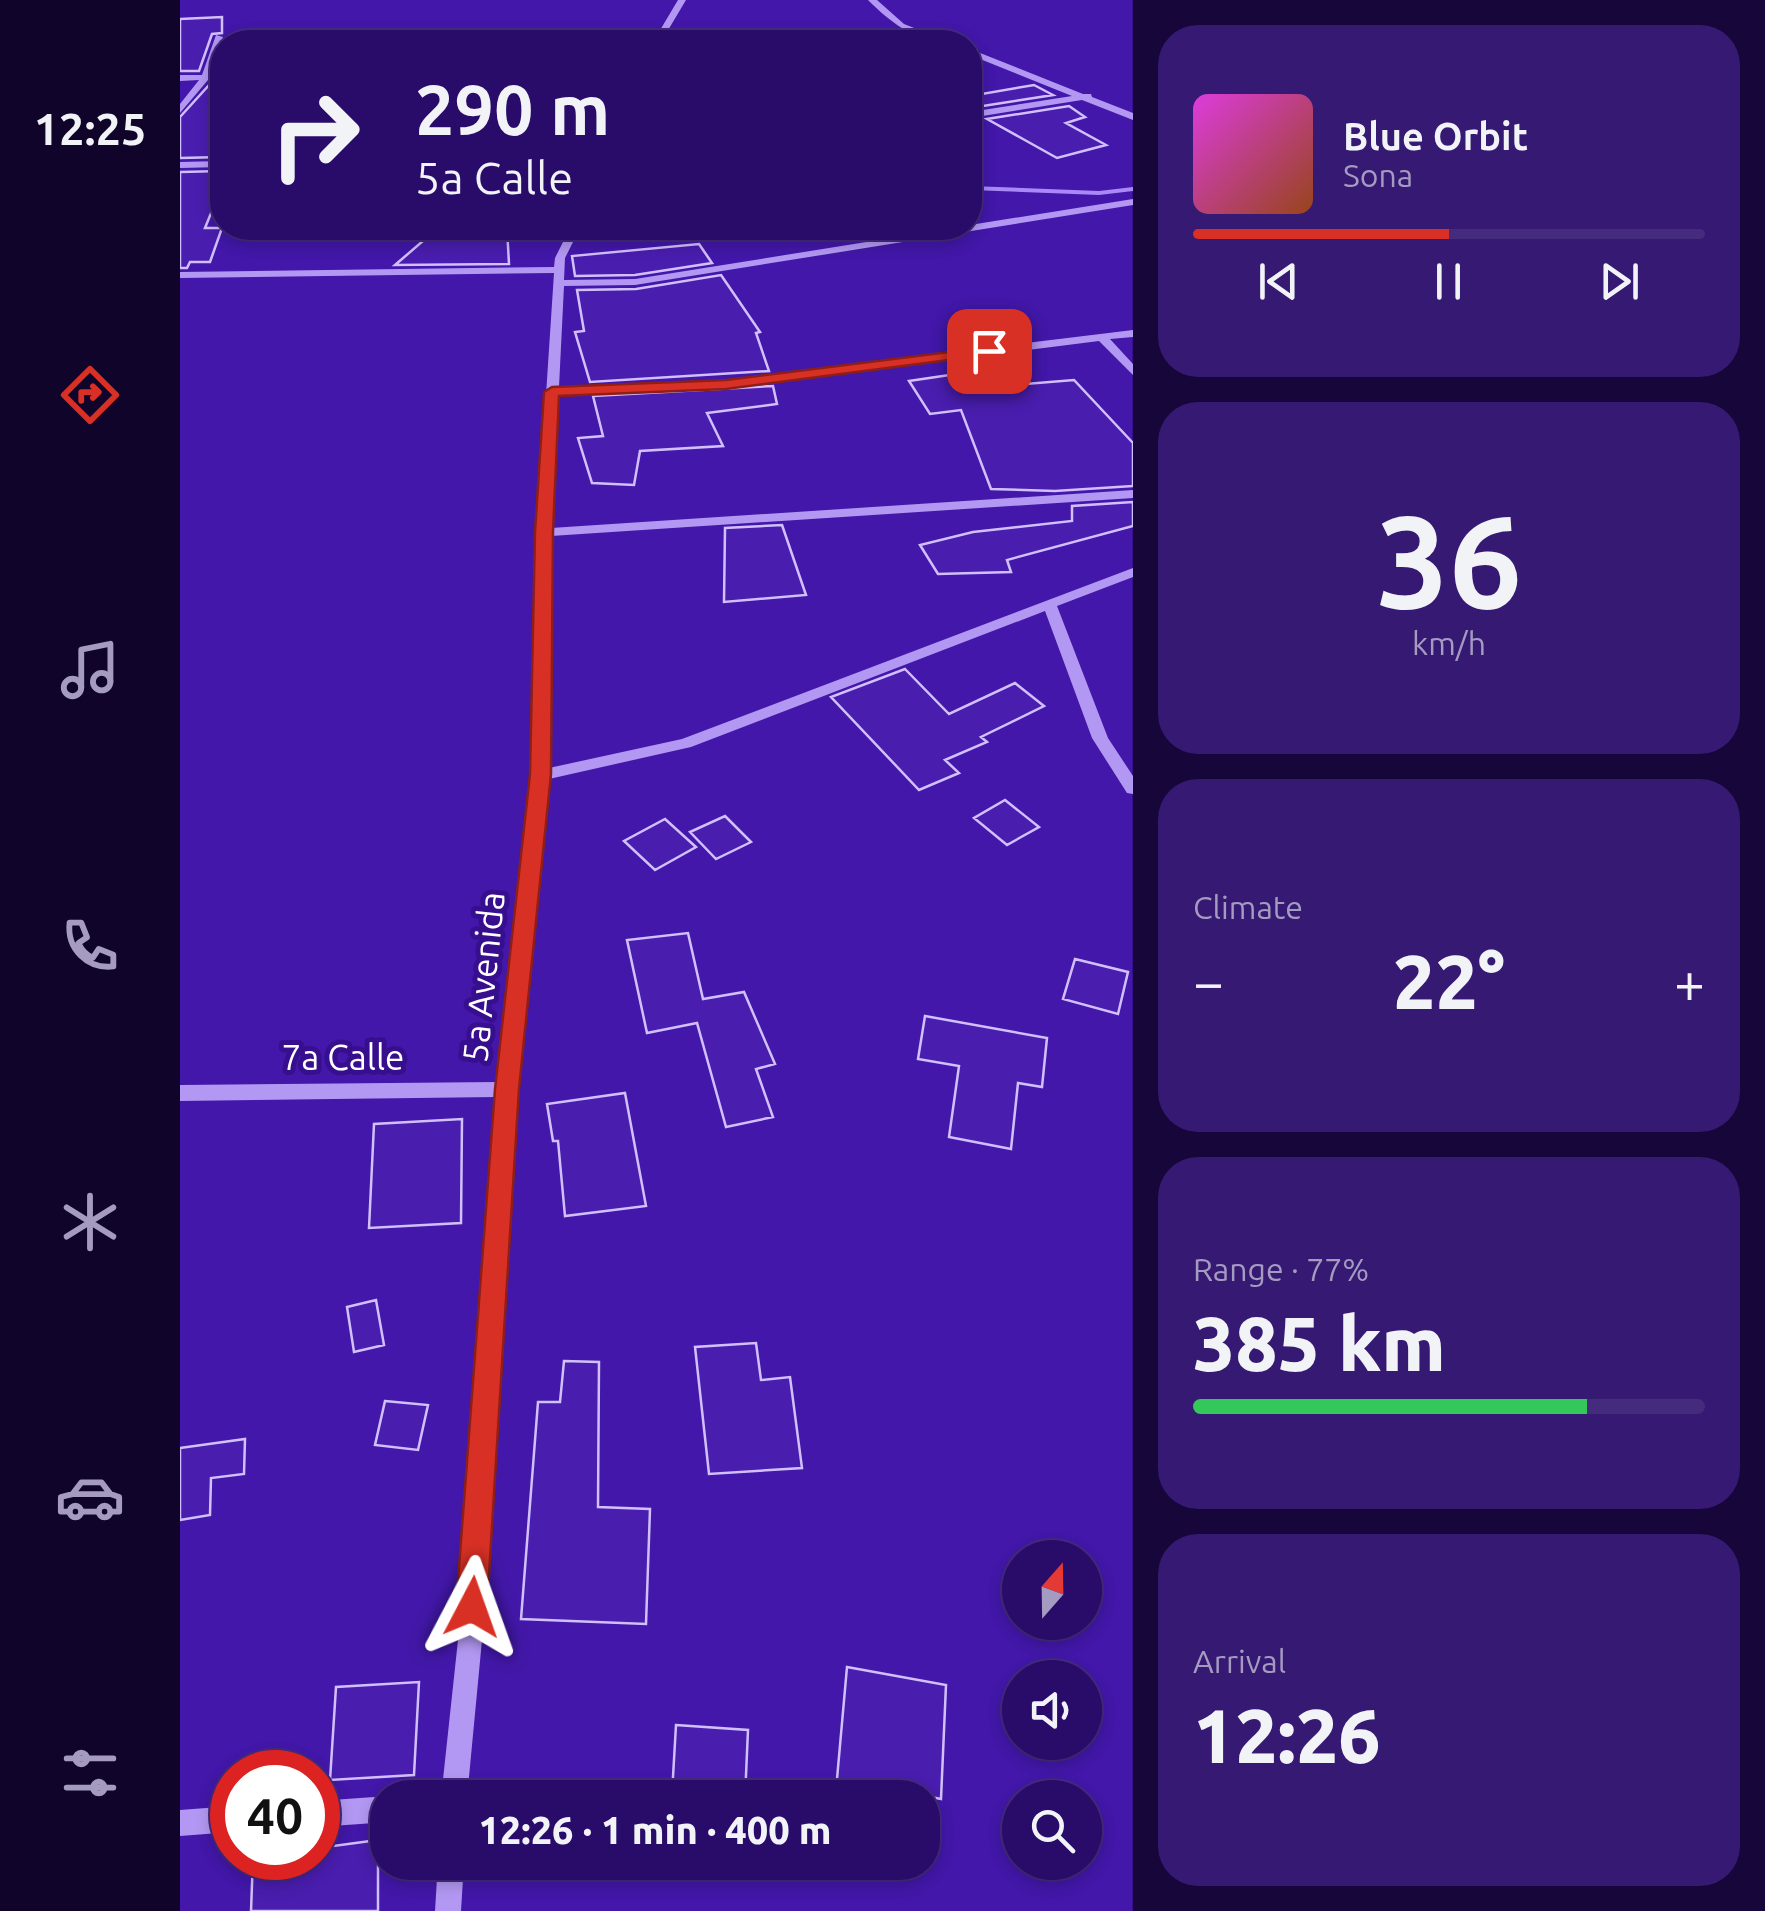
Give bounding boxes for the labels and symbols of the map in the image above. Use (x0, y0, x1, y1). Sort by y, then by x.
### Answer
pin (947, 309, 1032, 394)
street label: 5a Avenida (454, 890, 512, 1064)
street label: 7a Calle (282, 1037, 404, 1077)
north arrow (1002, 1540, 1102, 1640)
position arrow (420, 1555, 524, 1659)
speed limit sign: 40 (210, 1750, 340, 1880)

